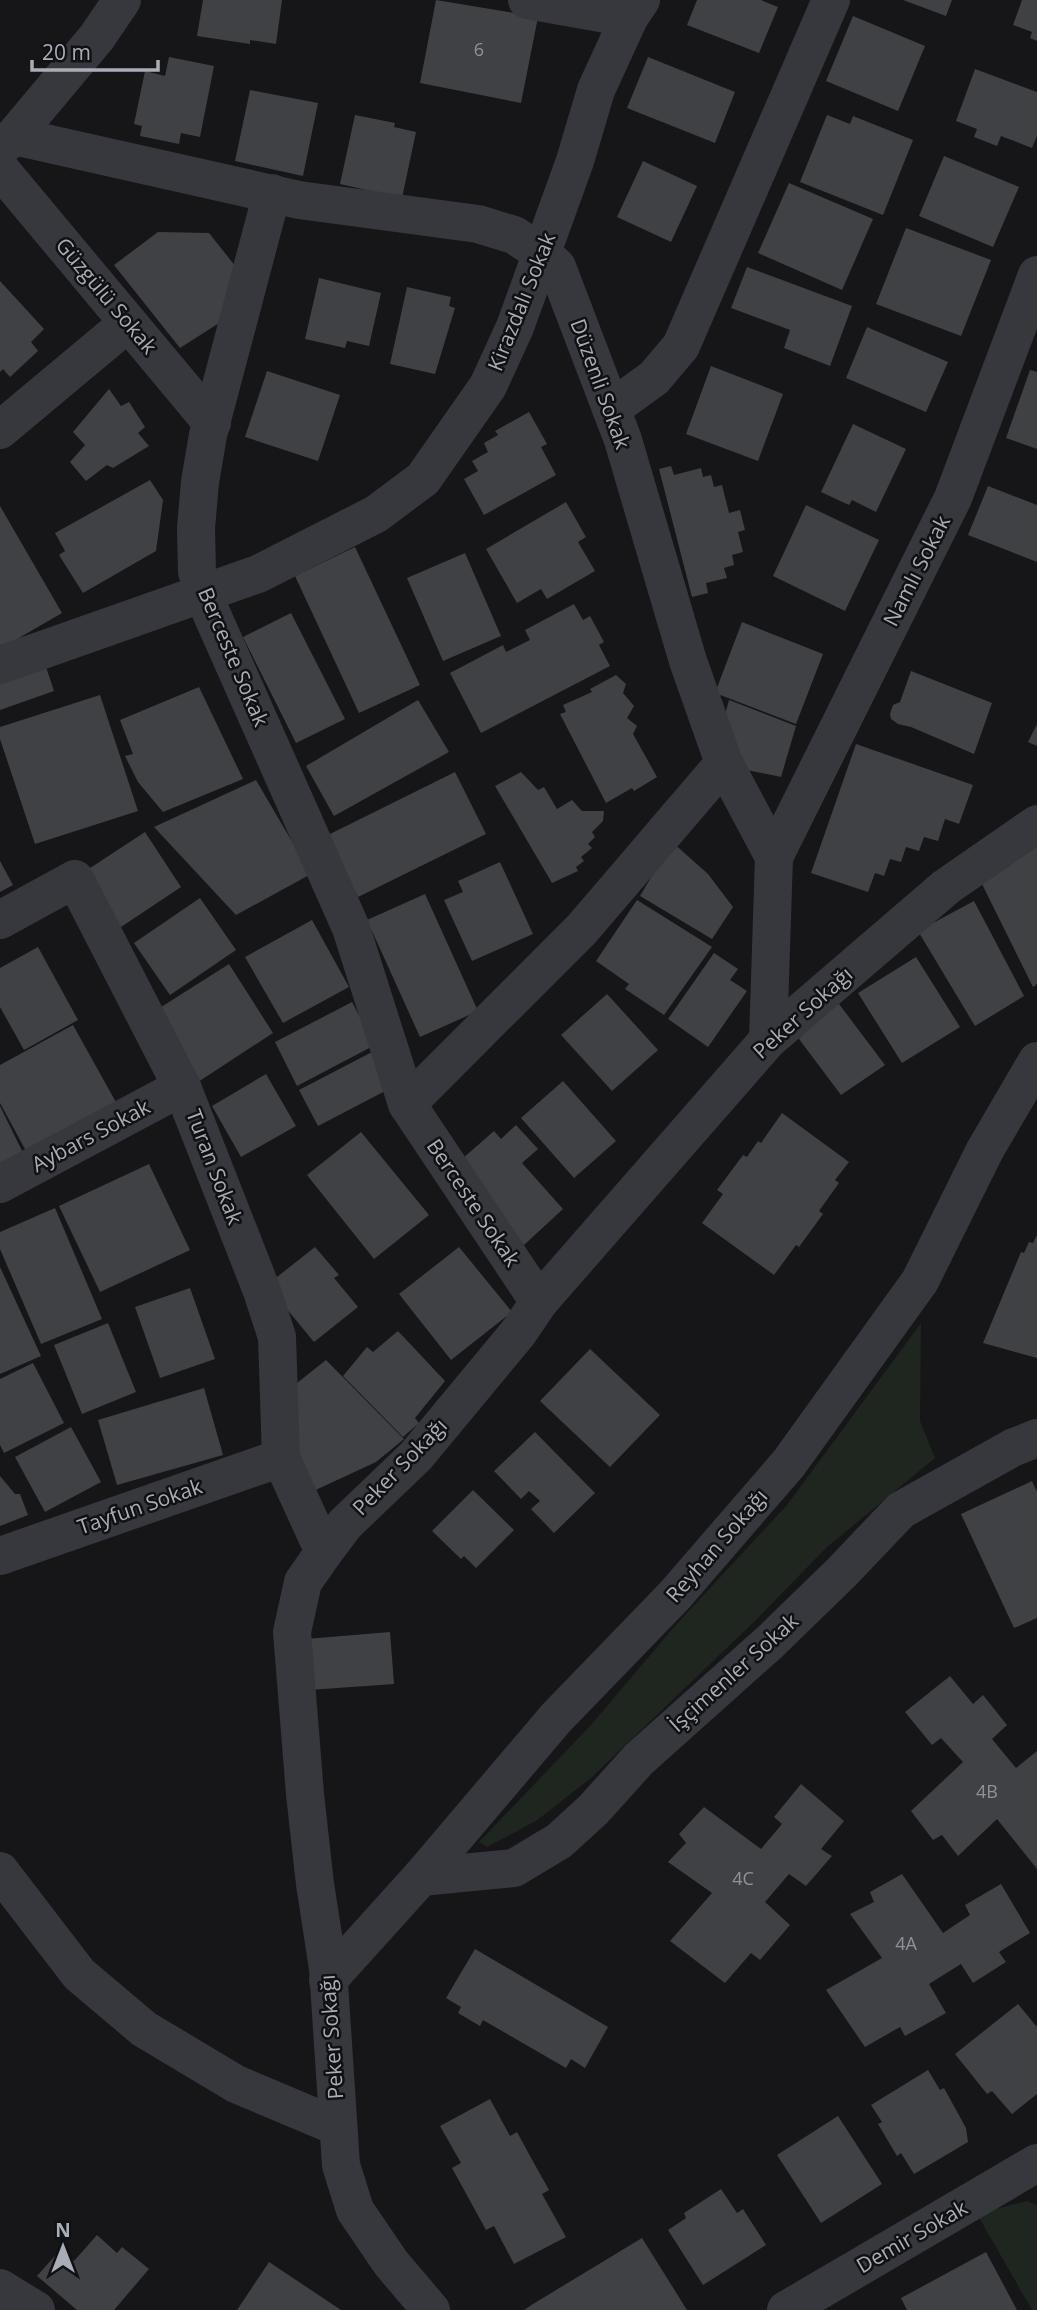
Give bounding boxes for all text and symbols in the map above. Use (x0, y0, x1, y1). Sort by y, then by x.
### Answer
scale bar (32, 28, 158, 72)
house number: 6 (474, 37, 484, 61)
text: 20 m (42, 38, 91, 66)
street label: Kirazdalı Sokak (481, 228, 562, 375)
street label: Güzgülü Sokak (50, 231, 164, 359)
street label: Düzenli Sokak (564, 315, 637, 453)
street label: Namlı Sokak (876, 510, 956, 631)
street label: Berceste Sokak (192, 583, 276, 730)
street label: Peker Sokağı (747, 960, 858, 1064)
street label: Aybars Sokak (26, 1092, 155, 1178)
street label: Turan Sokak (180, 1105, 250, 1228)
street label: Berceste Sokak (421, 1133, 527, 1272)
street label: Peker Sokağı (346, 1412, 453, 1521)
street label: Tayfun Sokak (74, 1472, 206, 1540)
street label: Reyhan Sokağı (659, 1483, 773, 1608)
street label: İşçimenler Sokak (663, 1607, 804, 1738)
house number: 4B (976, 1779, 998, 1803)
house number: 4C (732, 1866, 754, 1890)
house number: 4A (895, 1931, 917, 1955)
street label: Peker Sokağı (313, 1974, 349, 2100)
street label: Demir Sokak (851, 2193, 972, 2279)
north arrow (28, 2212, 98, 2282)
text: N (55, 2217, 71, 2243)

